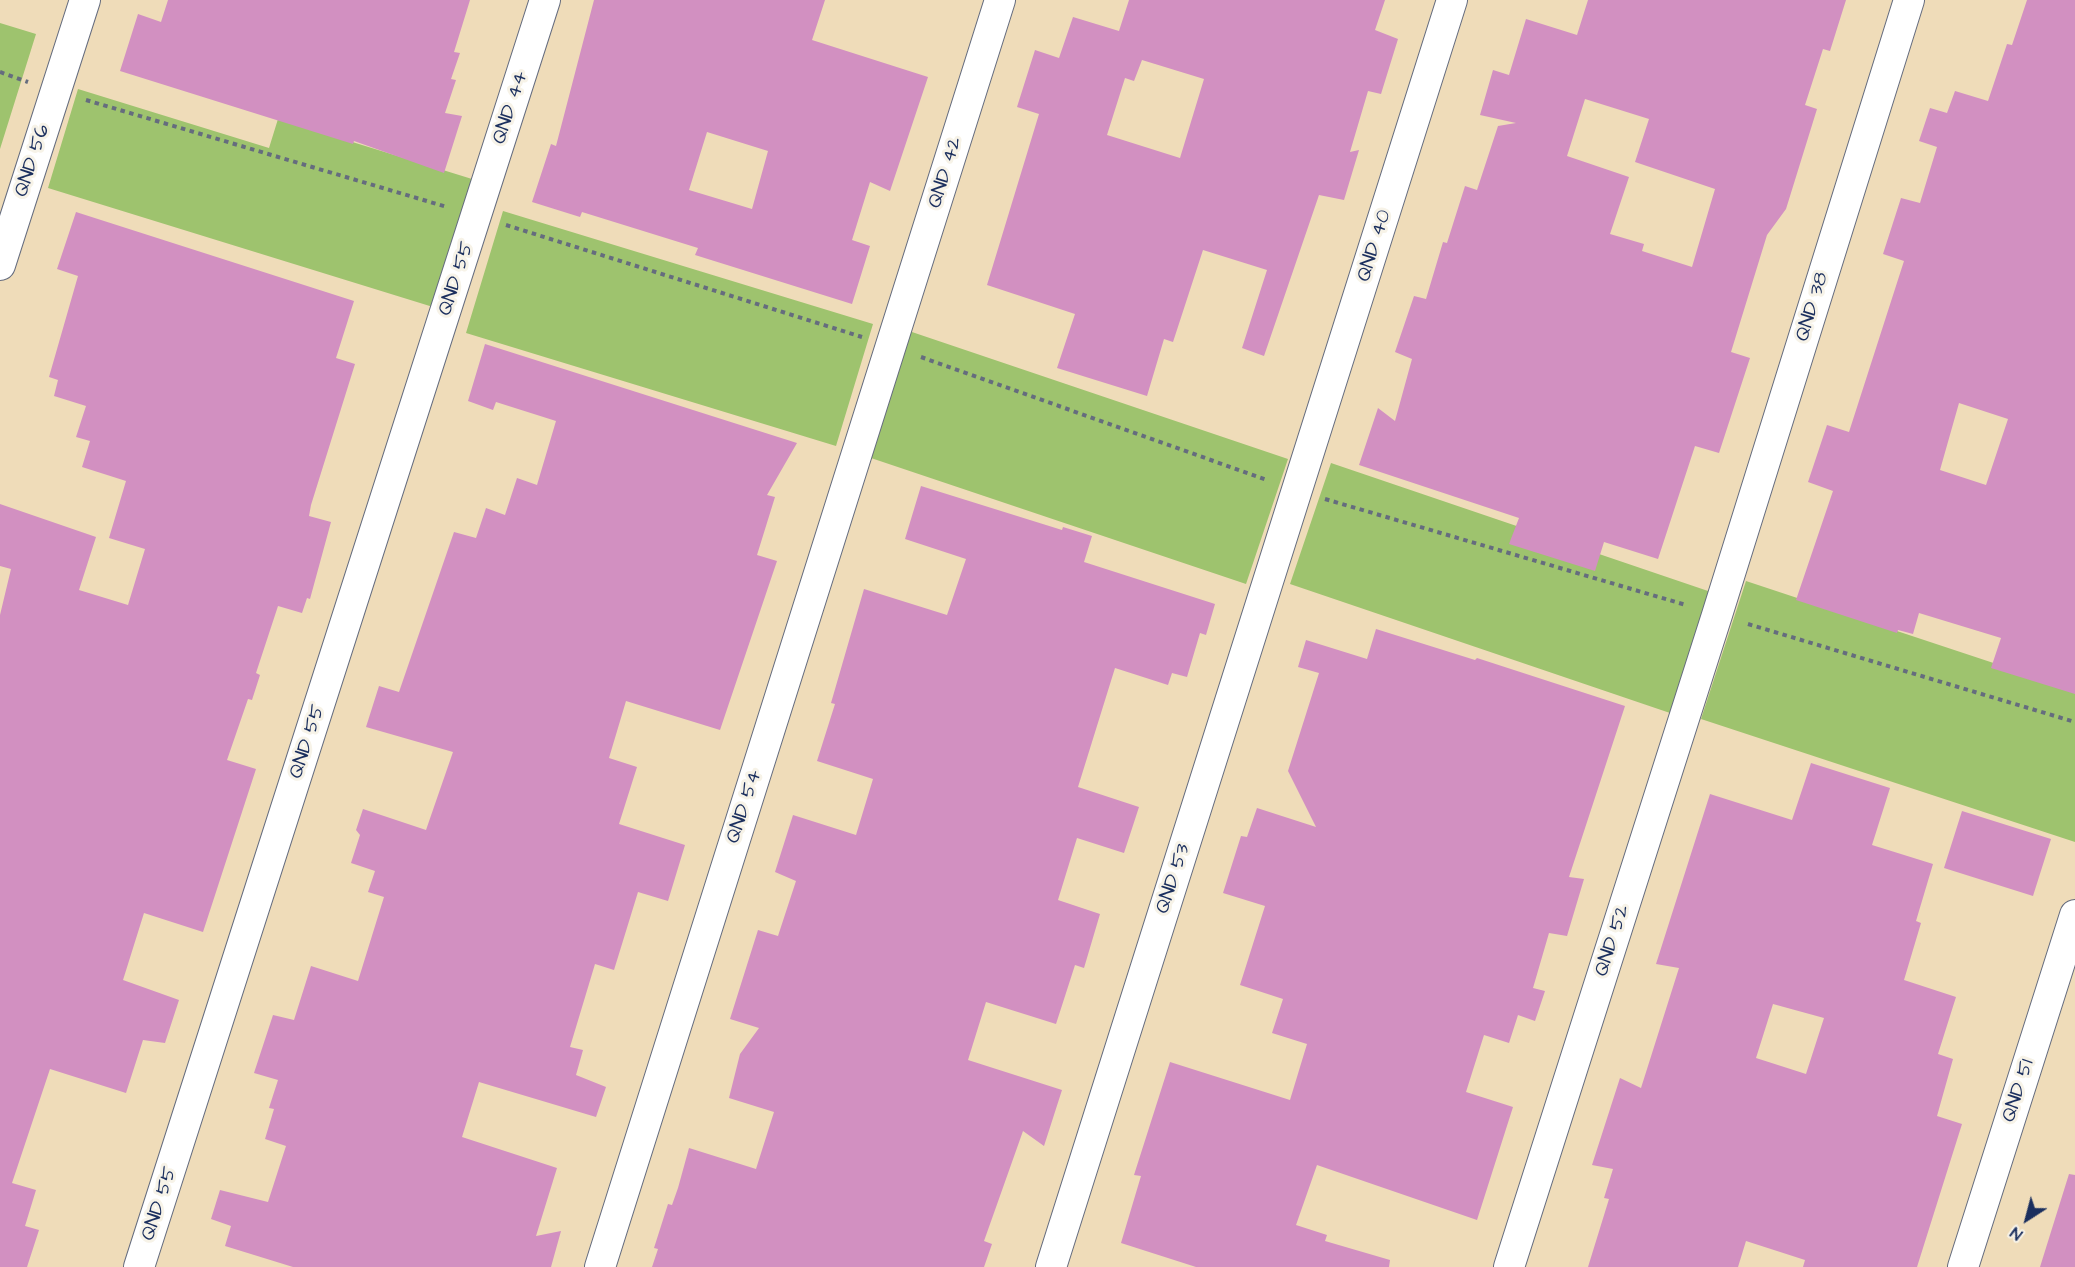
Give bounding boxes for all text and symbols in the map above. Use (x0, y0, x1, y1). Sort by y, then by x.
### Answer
street label: QND 44 (488, 69, 534, 147)
street label: QND 56 (10, 122, 56, 200)
street label: QND 42 (924, 135, 968, 211)
street label: QND 40 (1353, 207, 1397, 285)
street label: QND 55 (434, 239, 480, 319)
street label: QND 38 (1791, 270, 1835, 344)
street label: QND 55 (285, 702, 331, 782)
street label: QND 54 (722, 767, 768, 847)
street label: QND 53 (1151, 841, 1197, 917)
street label: QND 52 (1590, 902, 1636, 980)
street label: QND 51 (1998, 1057, 2040, 1125)
street label: QND 55 (137, 1164, 183, 1244)
north arrow (1997, 1189, 2057, 1249)
text: N (2006, 1222, 2027, 1245)

